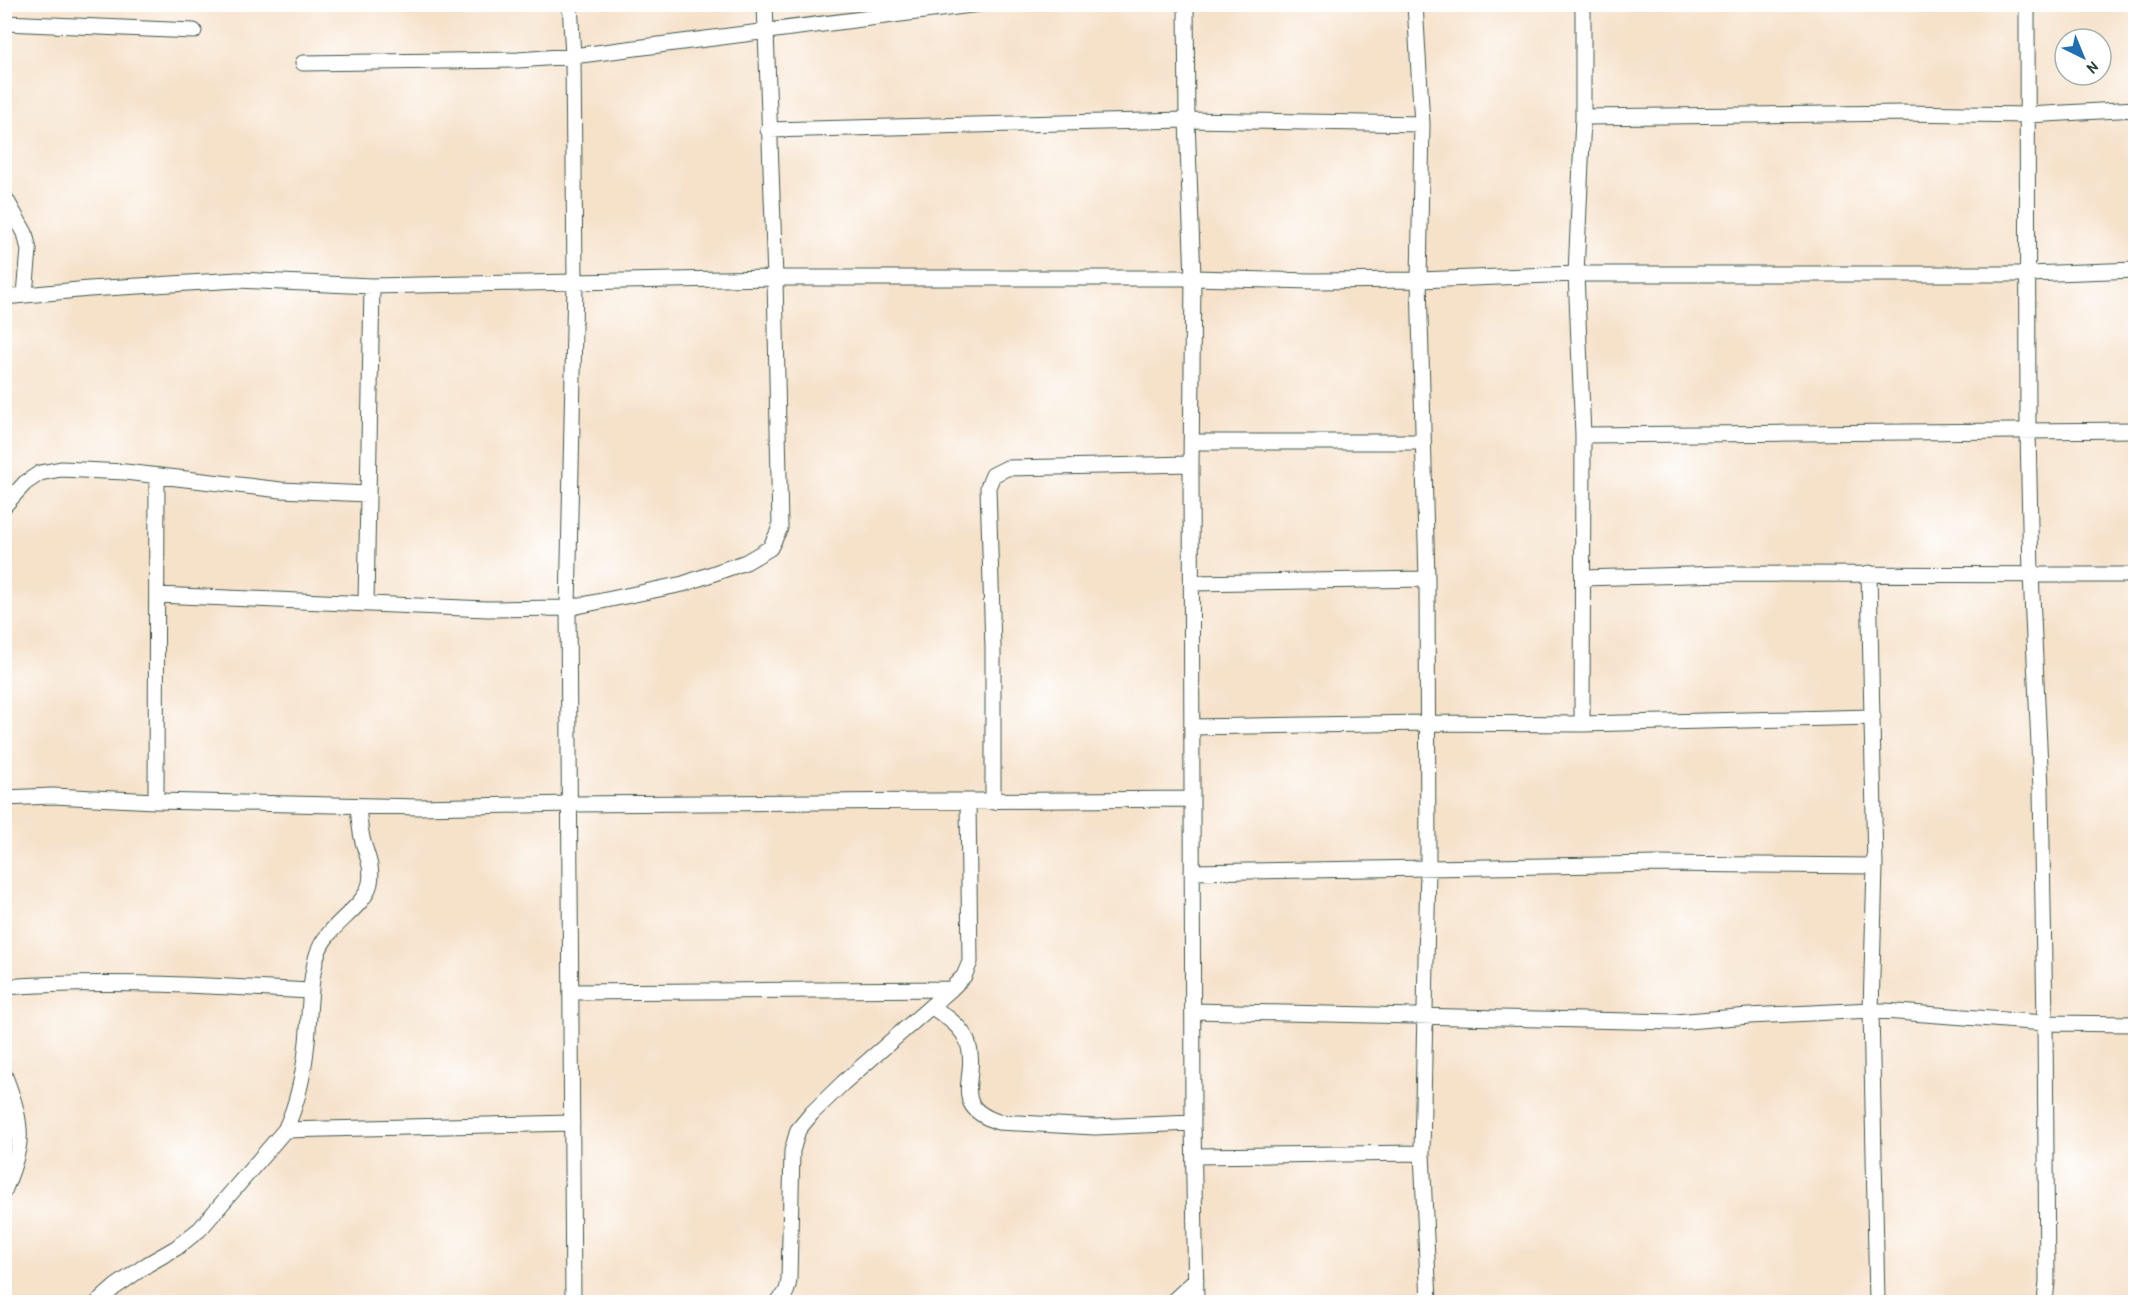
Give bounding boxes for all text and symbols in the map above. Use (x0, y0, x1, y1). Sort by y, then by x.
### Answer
north arrow (2053, 27, 2113, 87)
text: N (2082, 57, 2104, 79)

